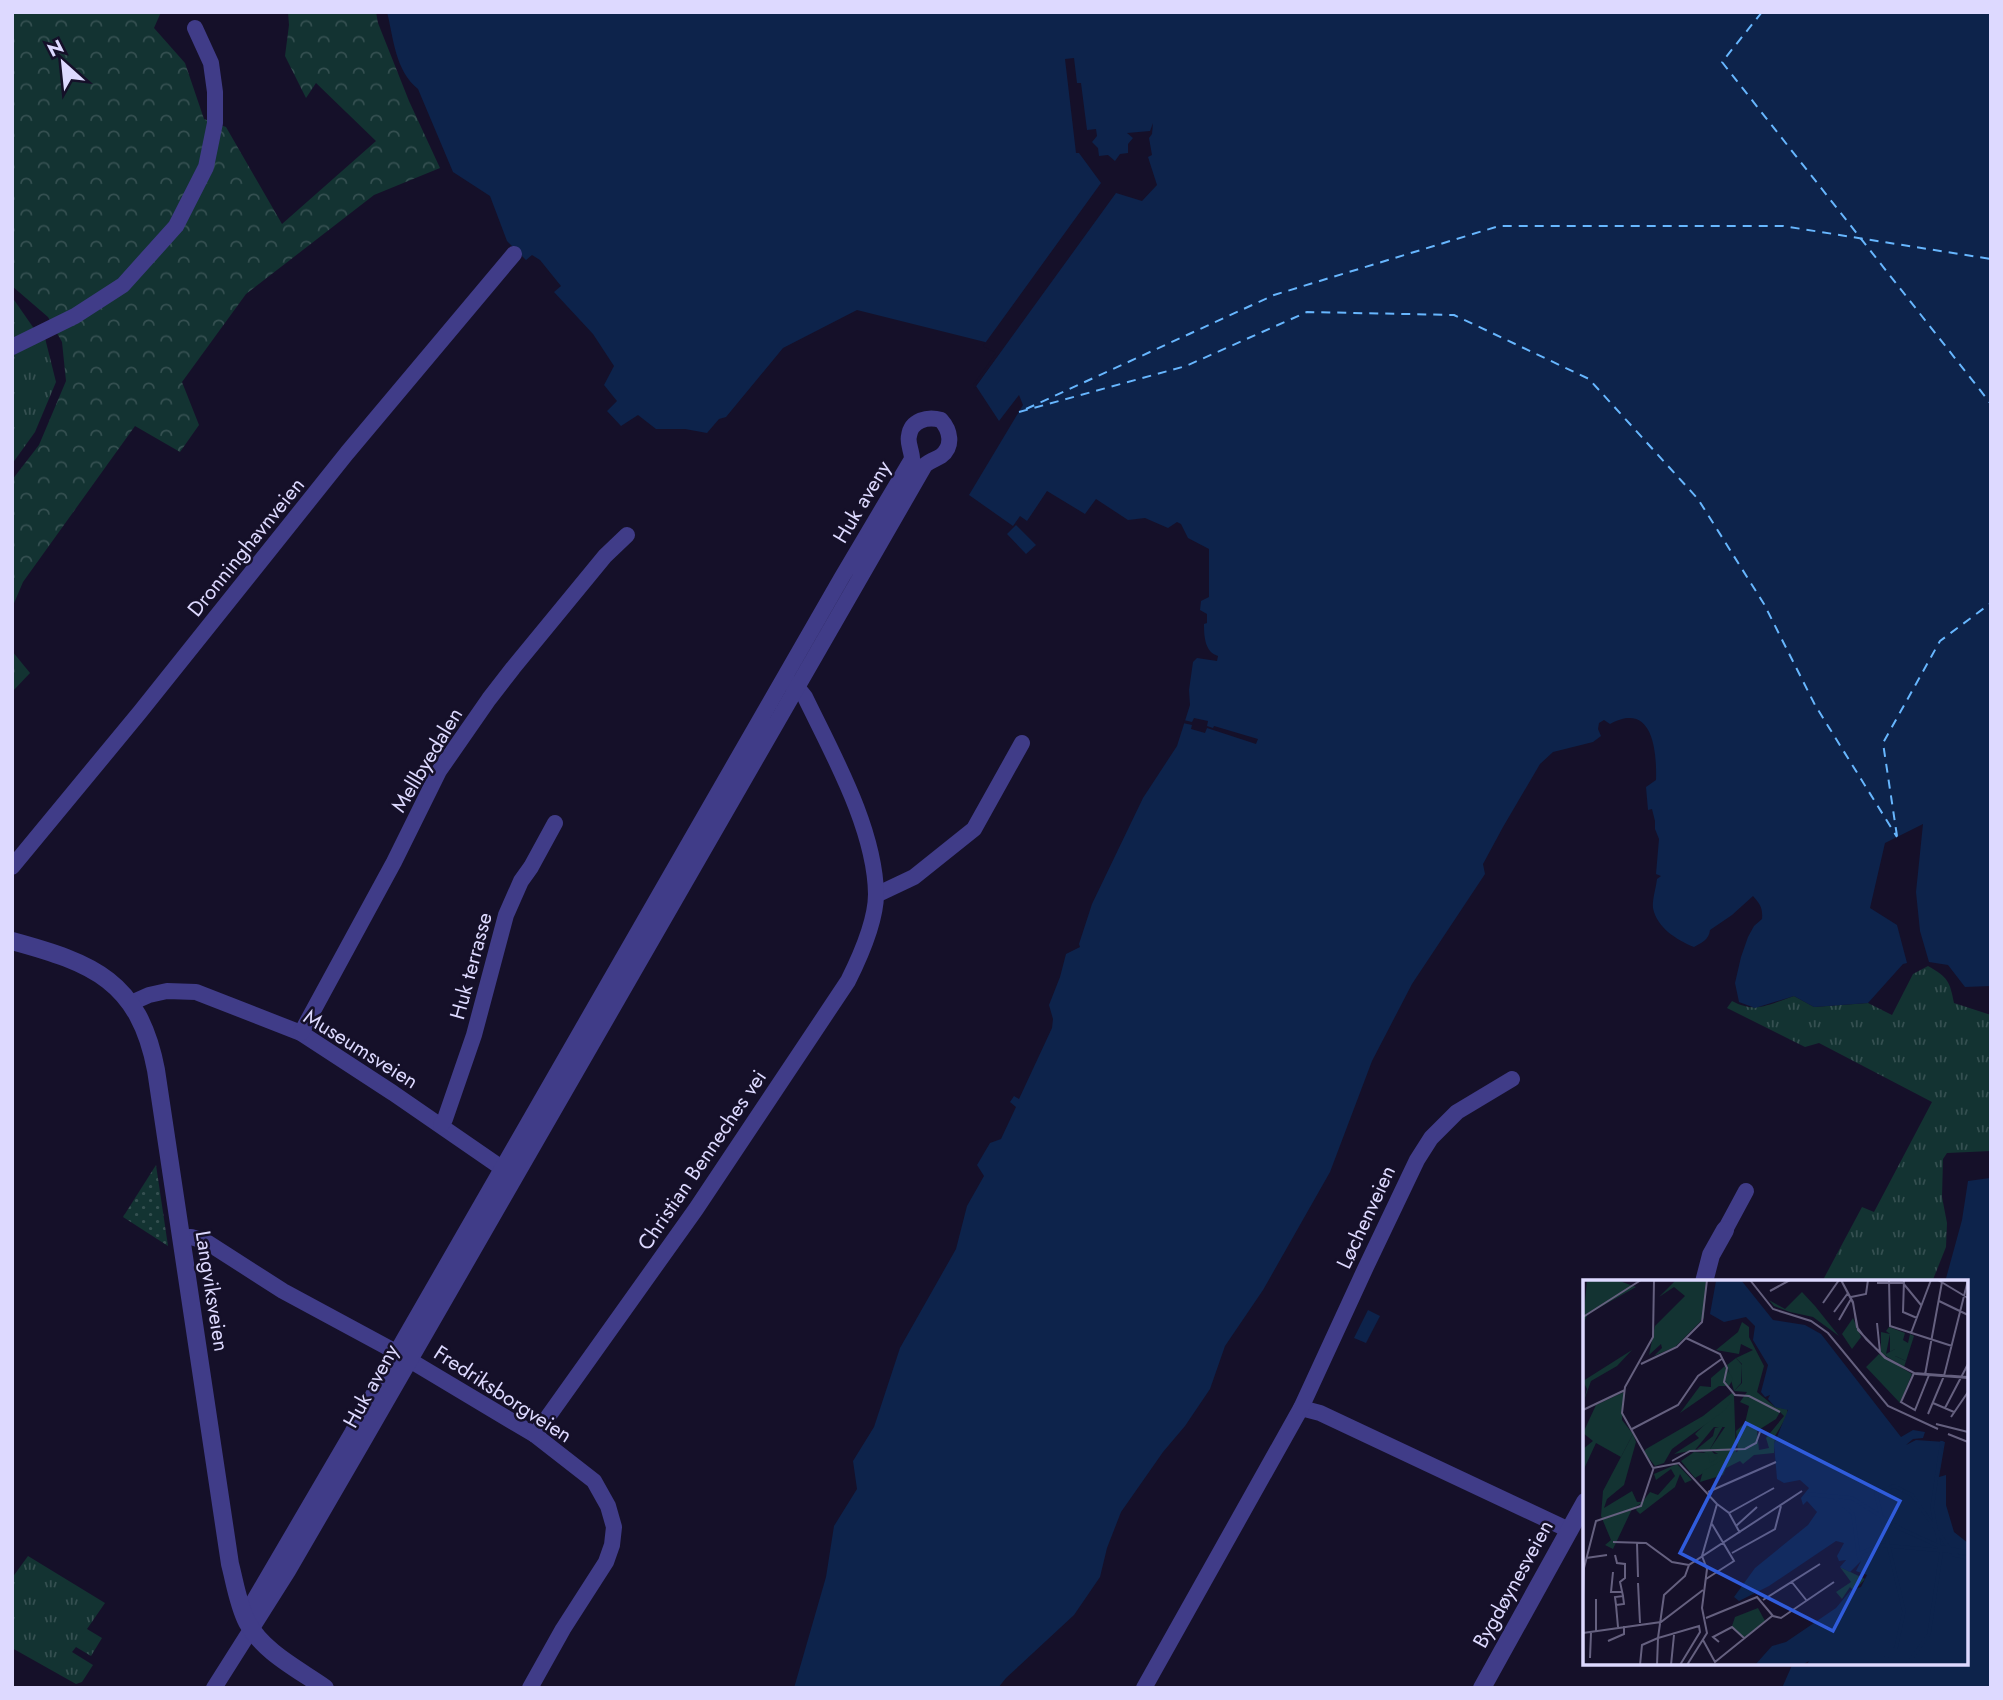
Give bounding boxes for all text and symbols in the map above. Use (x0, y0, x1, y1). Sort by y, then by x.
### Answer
north arrow (28, 28, 98, 98)
text: N (43, 33, 68, 64)
street label: Huk aveny (826, 454, 899, 549)
street label: Dronninghavnveien (180, 471, 312, 623)
street label: Mellbyedalen (384, 702, 470, 818)
street label: Huk terrasse (442, 909, 500, 1023)
street label: Museumsveien (298, 1002, 424, 1096)
street label: Christian Benneches vei (630, 1064, 774, 1256)
street label: Løchenveien (1329, 1160, 1403, 1274)
street label: Langviksveien (188, 1228, 236, 1354)
inset map (1583, 1280, 1968, 1665)
street label: Huk aveny (336, 1338, 407, 1433)
street label: Fredriksborgveien (428, 1338, 578, 1450)
street label: Bygdøynesveien (1465, 1515, 1561, 1653)

